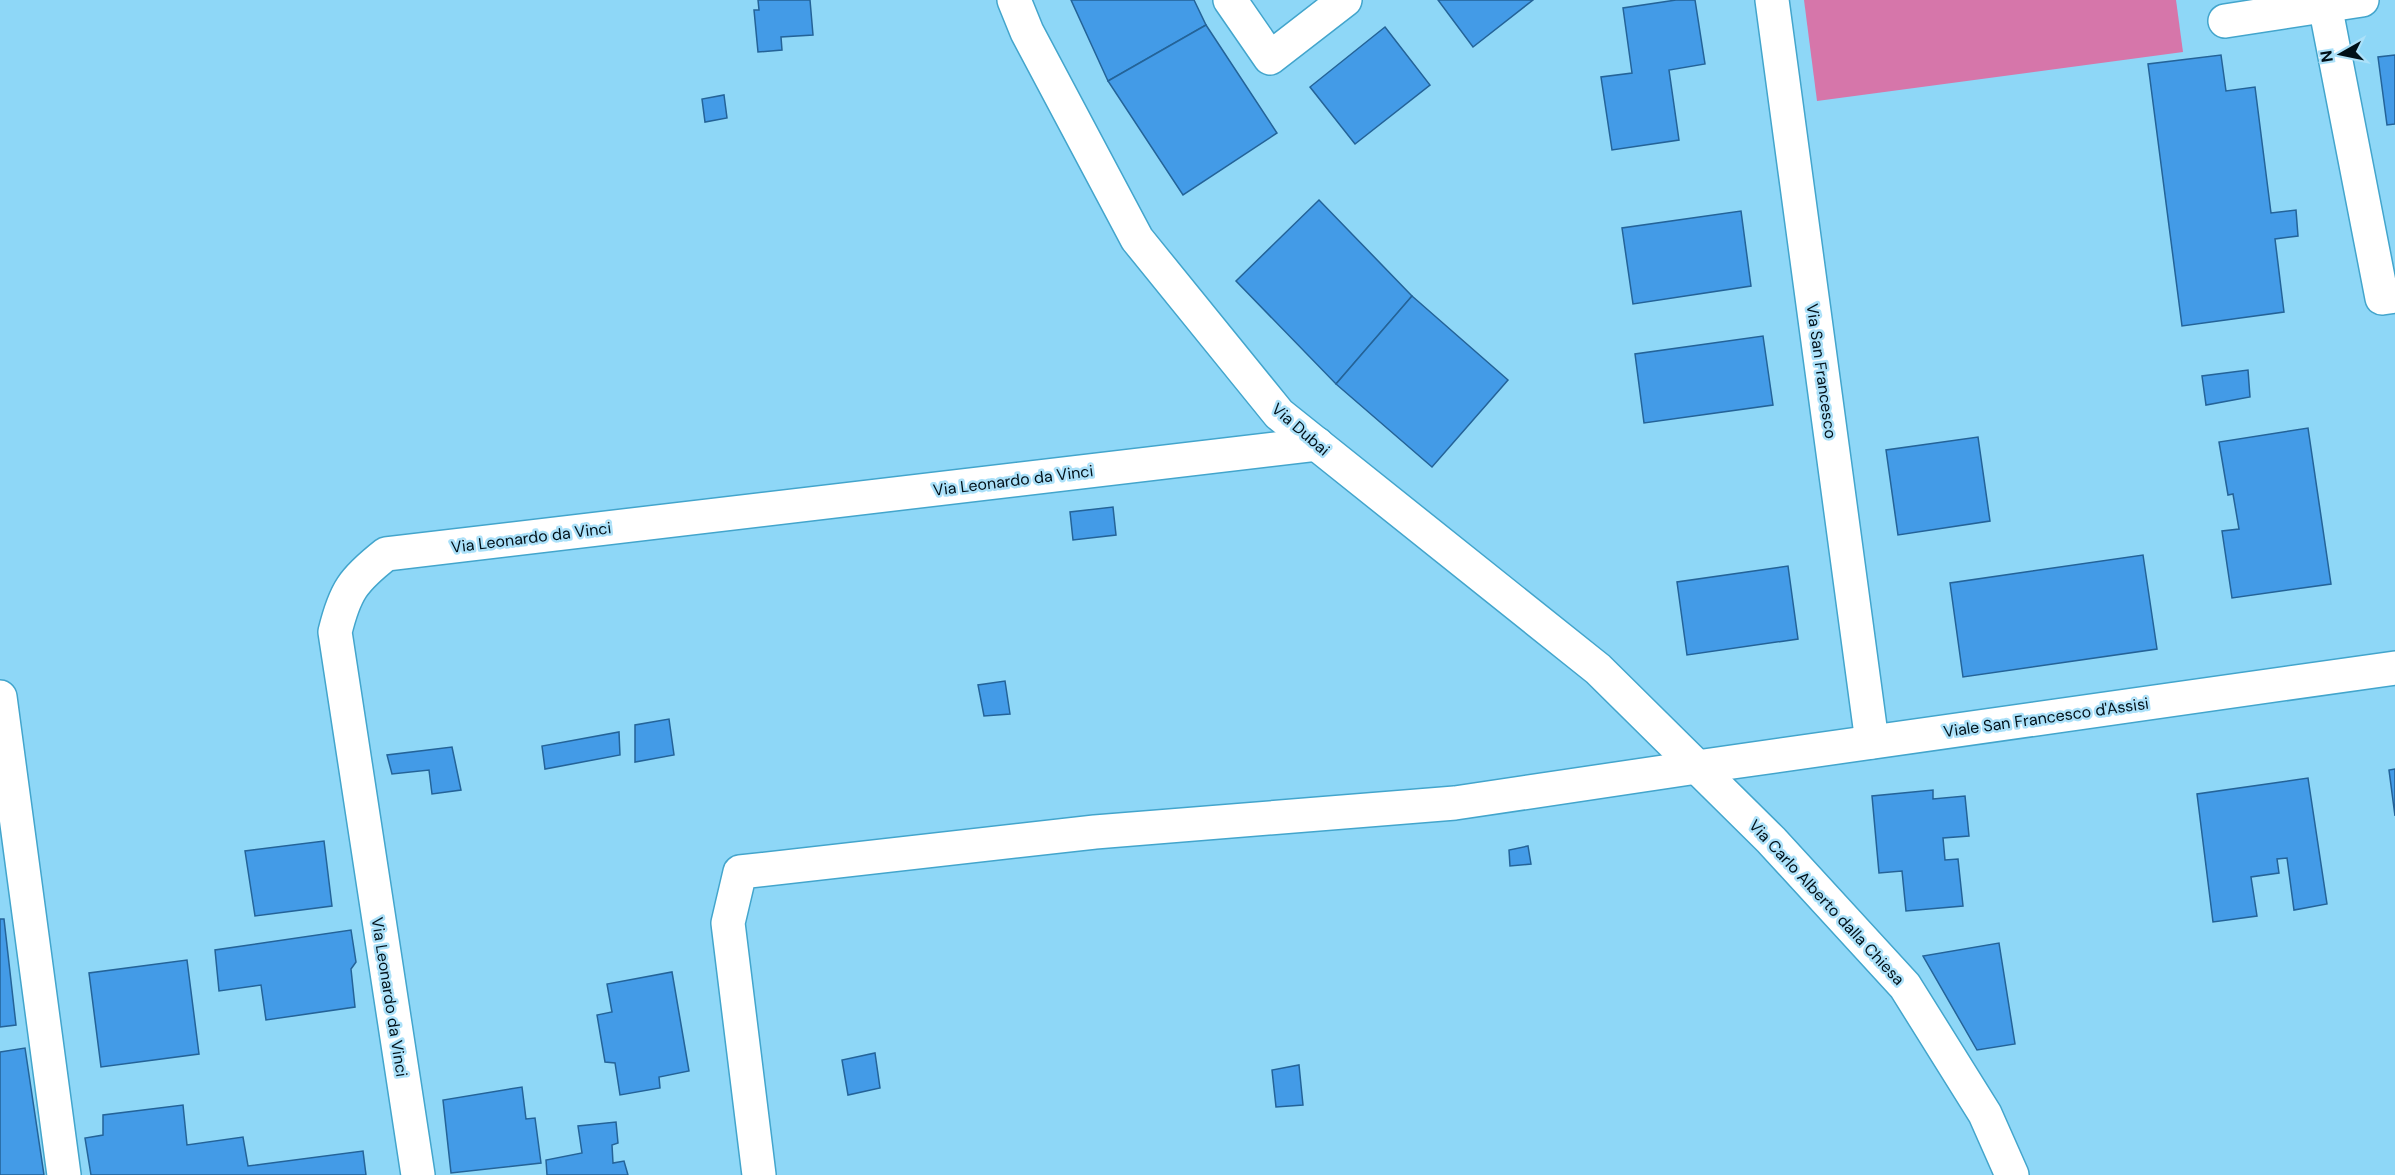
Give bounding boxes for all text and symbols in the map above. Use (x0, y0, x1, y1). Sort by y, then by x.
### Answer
north arrow (2311, 24, 2371, 84)
text: N (2315, 49, 2338, 64)
street label: Via San Francesco (1802, 302, 1841, 440)
street label: Via Dubai (1267, 398, 1334, 460)
street label: Via Leonardo da Vinci (932, 460, 1094, 501)
street label: Via Leonardo da Vinci (450, 517, 612, 558)
street label: Viale San Francesco d'Assisi (1942, 693, 2150, 742)
street label: Via Carlo Alberto dalla Chiesa (1744, 815, 1909, 990)
street label: Via Leonardo da Vinci (367, 916, 412, 1078)

